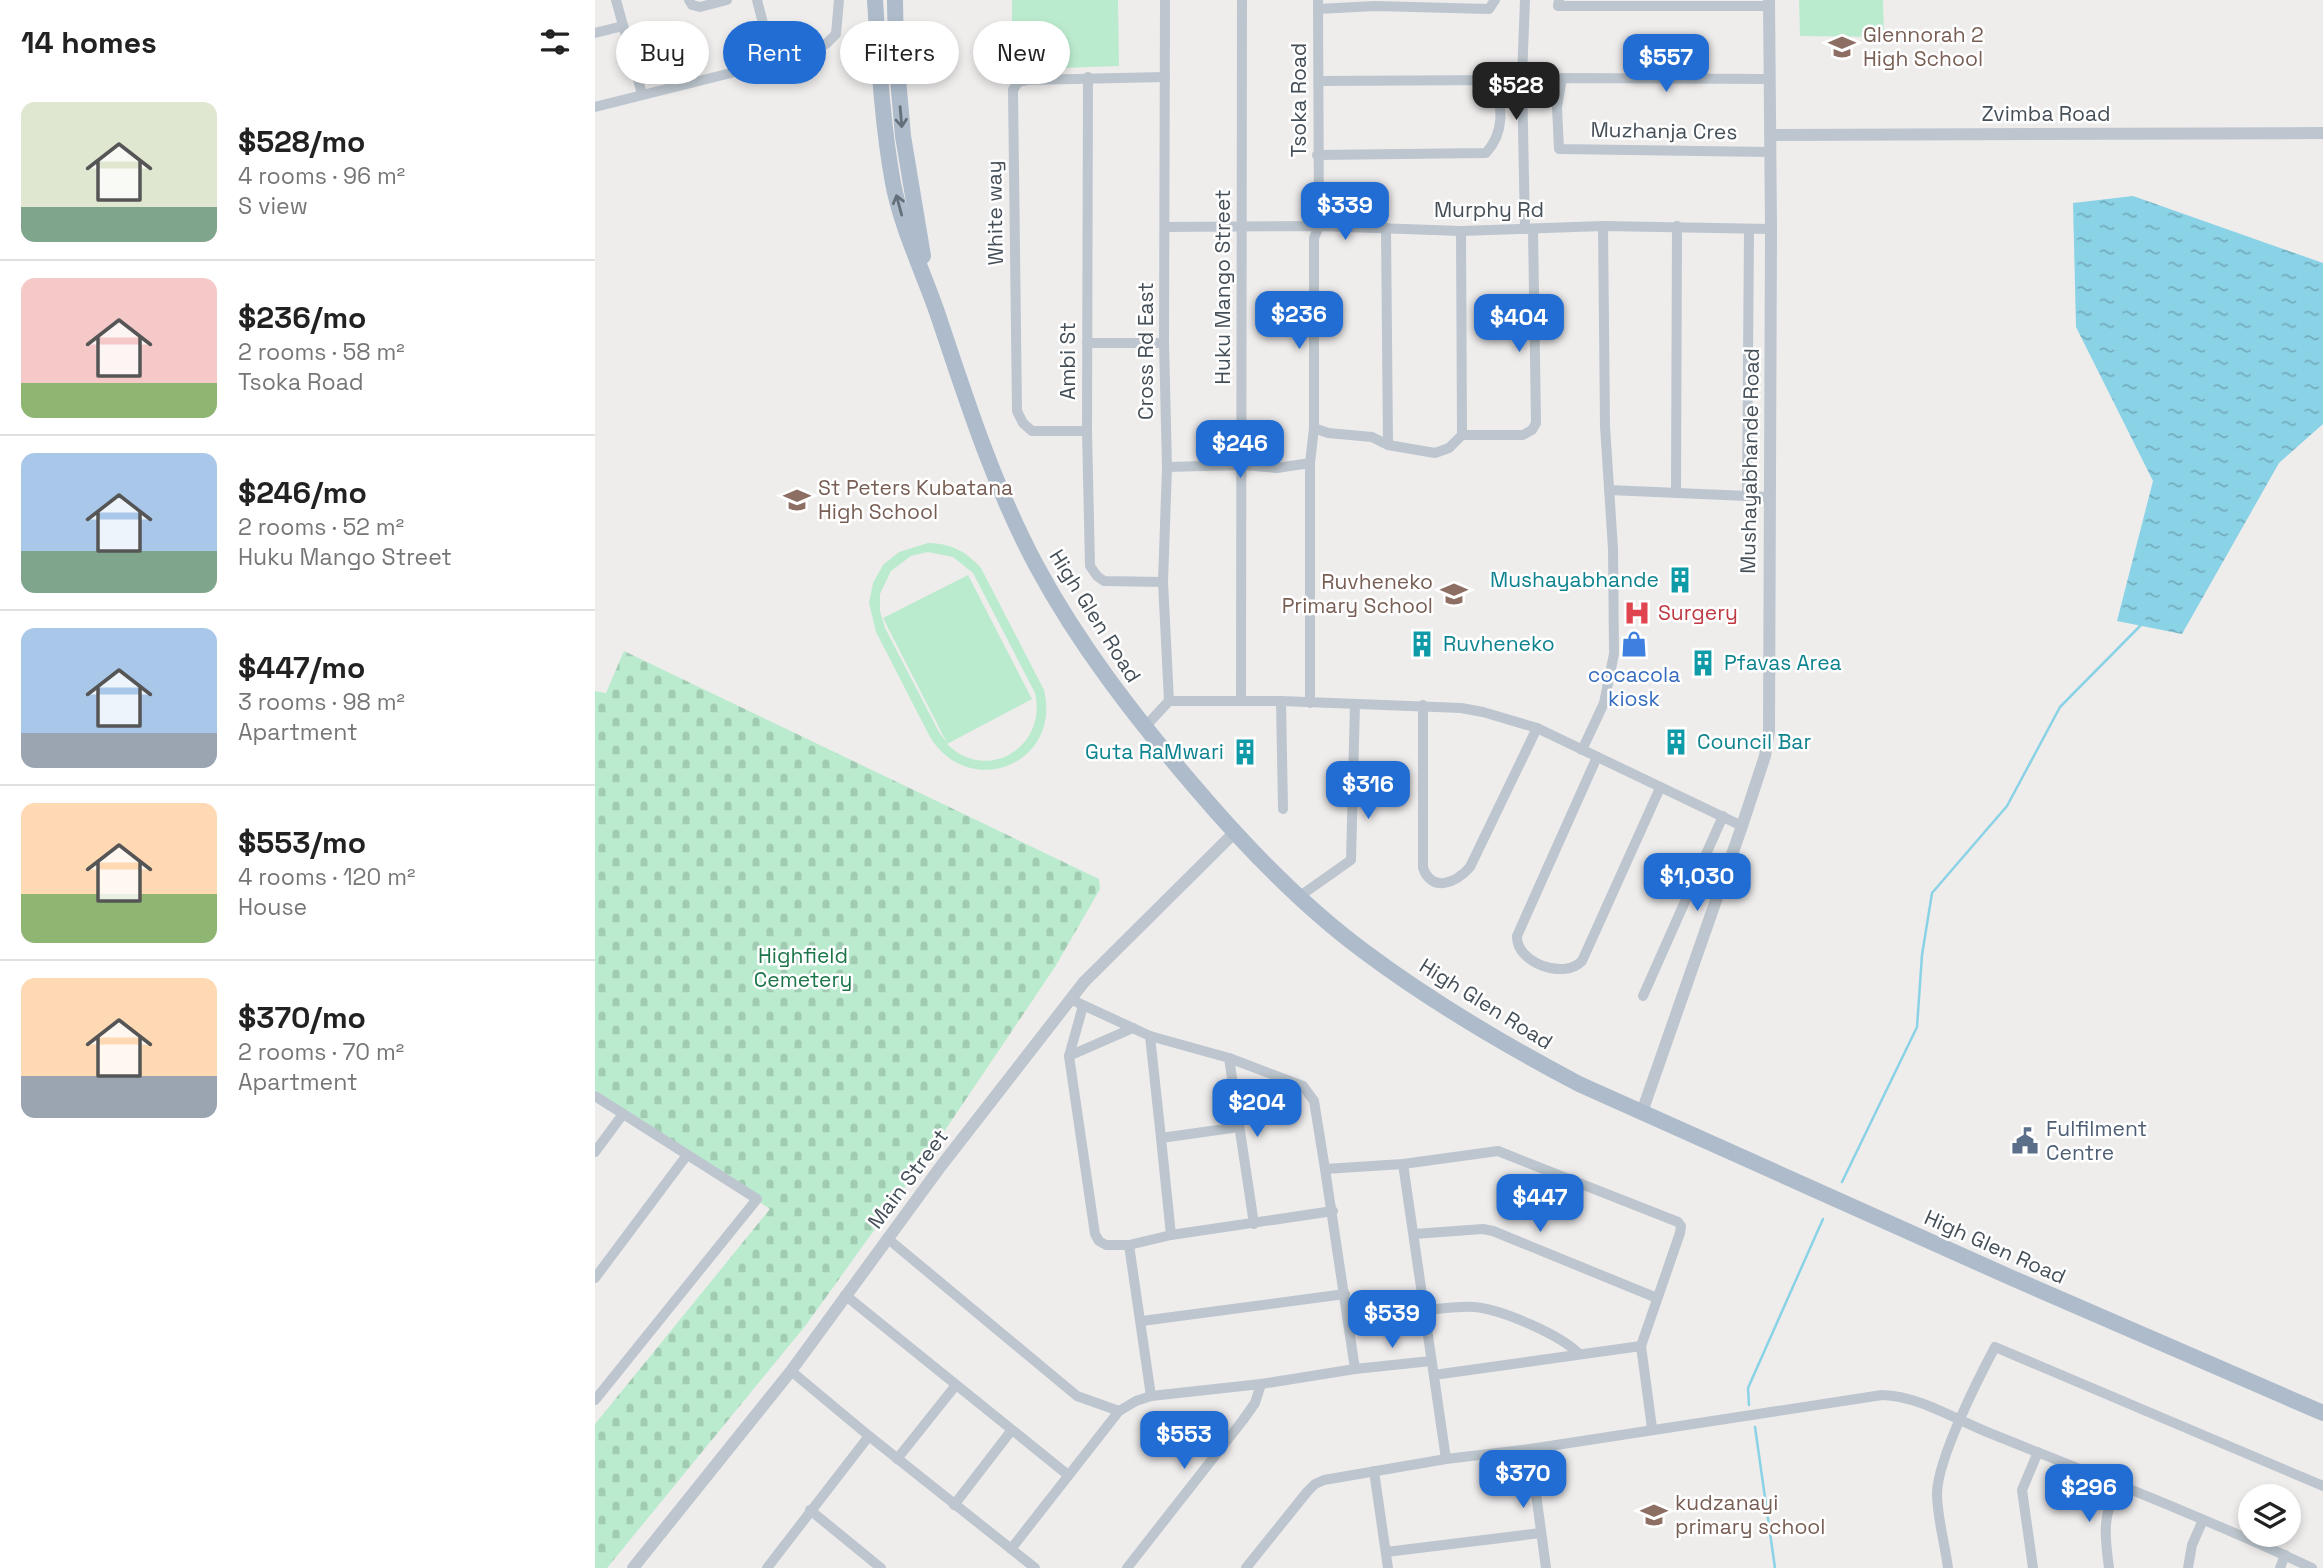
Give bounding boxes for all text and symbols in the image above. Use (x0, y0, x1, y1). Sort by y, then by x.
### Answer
chip: Buy (616, 21, 709, 84)
chip: Rent (723, 21, 826, 84)
chip: Filters (840, 21, 959, 84)
chip: New (973, 21, 1070, 84)
place label: Glennorah 2 High School (1863, 21, 1984, 72)
text: 14 homes (21, 23, 157, 62)
icon: filters (536, 23, 574, 61)
school or university icon: Glennorah 2 High School (1827, 32, 1857, 62)
pin: $557 (1625, 34, 1707, 94)
text: $557 (1639, 42, 1693, 72)
street label: Tsoka Road (1285, 43, 1312, 157)
pin: $528 (1475, 62, 1557, 122)
text: $528 (1488, 70, 1544, 100)
street label: Zvimba Road (1982, 100, 2110, 127)
one-way arrow (895, 105, 908, 128)
street label: Muzhanja Cres (1590, 116, 1738, 145)
text: $528/mo (238, 122, 365, 161)
icon: home (77, 130, 161, 214)
street label: White way (980, 160, 1009, 266)
text: 4 rooms · 96 m² (238, 161, 405, 191)
pin: $339 (1304, 182, 1386, 242)
street label: Huku Mango Street (1209, 189, 1236, 385)
text: $339 (1317, 190, 1373, 220)
text: S view (238, 191, 308, 221)
one-way arrow (892, 194, 905, 217)
street label: Murphy Rd (1434, 196, 1544, 223)
street label: Cross Rd East (1132, 282, 1159, 420)
pin: $236 (1258, 292, 1340, 351)
pin: $404 (1478, 294, 1560, 354)
text: $236/mo (238, 298, 366, 337)
text: $236 (1271, 299, 1327, 329)
text: $404 (1490, 302, 1548, 332)
icon: home (77, 306, 161, 390)
street label: Ambi St (1054, 322, 1081, 400)
text: 2 rooms · 58 m² (238, 337, 405, 367)
street label: Mushayabhande Road (1734, 348, 1765, 574)
text: Tsoka Road (238, 367, 364, 397)
pin: $246 (1199, 420, 1281, 480)
text: $246 (1212, 428, 1268, 458)
text: $246/mo (238, 473, 367, 512)
place label: St Peters Kubatana High School (818, 474, 1013, 525)
icon: home (77, 481, 161, 565)
school or university icon: St Peters Kubatana High School (782, 485, 812, 515)
text: 2 rooms · 52 m² (238, 512, 404, 542)
text: Huku Mango Street (238, 542, 452, 572)
street label: High Glen Road (1044, 544, 1147, 687)
building icon: Mushayabhande (1665, 565, 1695, 595)
place label: Mushayabhande (1490, 566, 1659, 593)
place label: Ruvheneko Primary School (1282, 568, 1433, 619)
school or university icon: Ruvheneko Primary School (1439, 579, 1469, 609)
hospital icon: Surgery (1622, 598, 1652, 628)
place label: Surgery (1658, 599, 1738, 626)
building icon: Ruvheneko (1407, 629, 1437, 659)
shop icon: cocacola kiosk (1619, 629, 1649, 659)
place label: Ruvheneko (1443, 630, 1555, 657)
text: $447/mo (238, 648, 365, 687)
building icon: Pfavas Area (1688, 648, 1718, 678)
place label: Pfavas Area (1724, 649, 1842, 676)
icon: home (77, 656, 161, 740)
place label: cocacola kiosk (1588, 661, 1680, 712)
text: 3 rooms · 98 m² (238, 687, 405, 717)
text: Apartment (238, 717, 358, 747)
building icon: Council Bar (1661, 727, 1691, 757)
place label: Council Bar (1697, 728, 1811, 755)
building icon: Guta RaMwari (1230, 737, 1260, 767)
place label: Guta RaMwari (1085, 738, 1224, 765)
pin: $316 (1327, 762, 1409, 821)
text: $316 (1342, 769, 1394, 799)
text: $553/mo (238, 823, 366, 862)
icon: home (77, 831, 161, 915)
pin: $1,030 (1640, 853, 1754, 913)
text: $1,030 (1660, 861, 1734, 891)
text: 4 rooms · 120 m² (238, 862, 415, 892)
text: House (238, 892, 307, 922)
park label: Highfield Cemetery (754, 942, 852, 993)
street label: High Glen Road (1415, 952, 1558, 1055)
text: $370/mo (238, 998, 366, 1037)
icon: home (77, 1006, 161, 1090)
text: 2 rooms · 70 m² (238, 1037, 404, 1067)
text: Apartment (238, 1067, 358, 1097)
pin: $204 (1216, 1080, 1298, 1139)
text: $204 (1228, 1087, 1286, 1117)
place label: Fulfilment Centre (2046, 1115, 2147, 1166)
street label: Main Street (861, 1124, 954, 1234)
public building icon: Fulfilment Centre (2010, 1126, 2040, 1156)
pin: $447 (1499, 1174, 1581, 1234)
text: $447 (1513, 1182, 1567, 1212)
street label: High Glen Road (1920, 1203, 2070, 1290)
pin: $539 (1351, 1290, 1433, 1350)
text: $539 (1364, 1298, 1420, 1328)
pin: $553 (1143, 1412, 1225, 1471)
text: $553 (1156, 1419, 1212, 1449)
pin: $370 (1482, 1450, 1564, 1510)
text: $370 (1495, 1458, 1551, 1488)
pin: $296 (2048, 1464, 2130, 1524)
text: $296 (2061, 1472, 2117, 1502)
map controls (2238, 1484, 2301, 1547)
button: layers (2238, 1484, 2301, 1547)
place label: kudzanayi primary school (1675, 1489, 1826, 1540)
school or university icon: kudzanayi primary school (1639, 1500, 1669, 1530)

